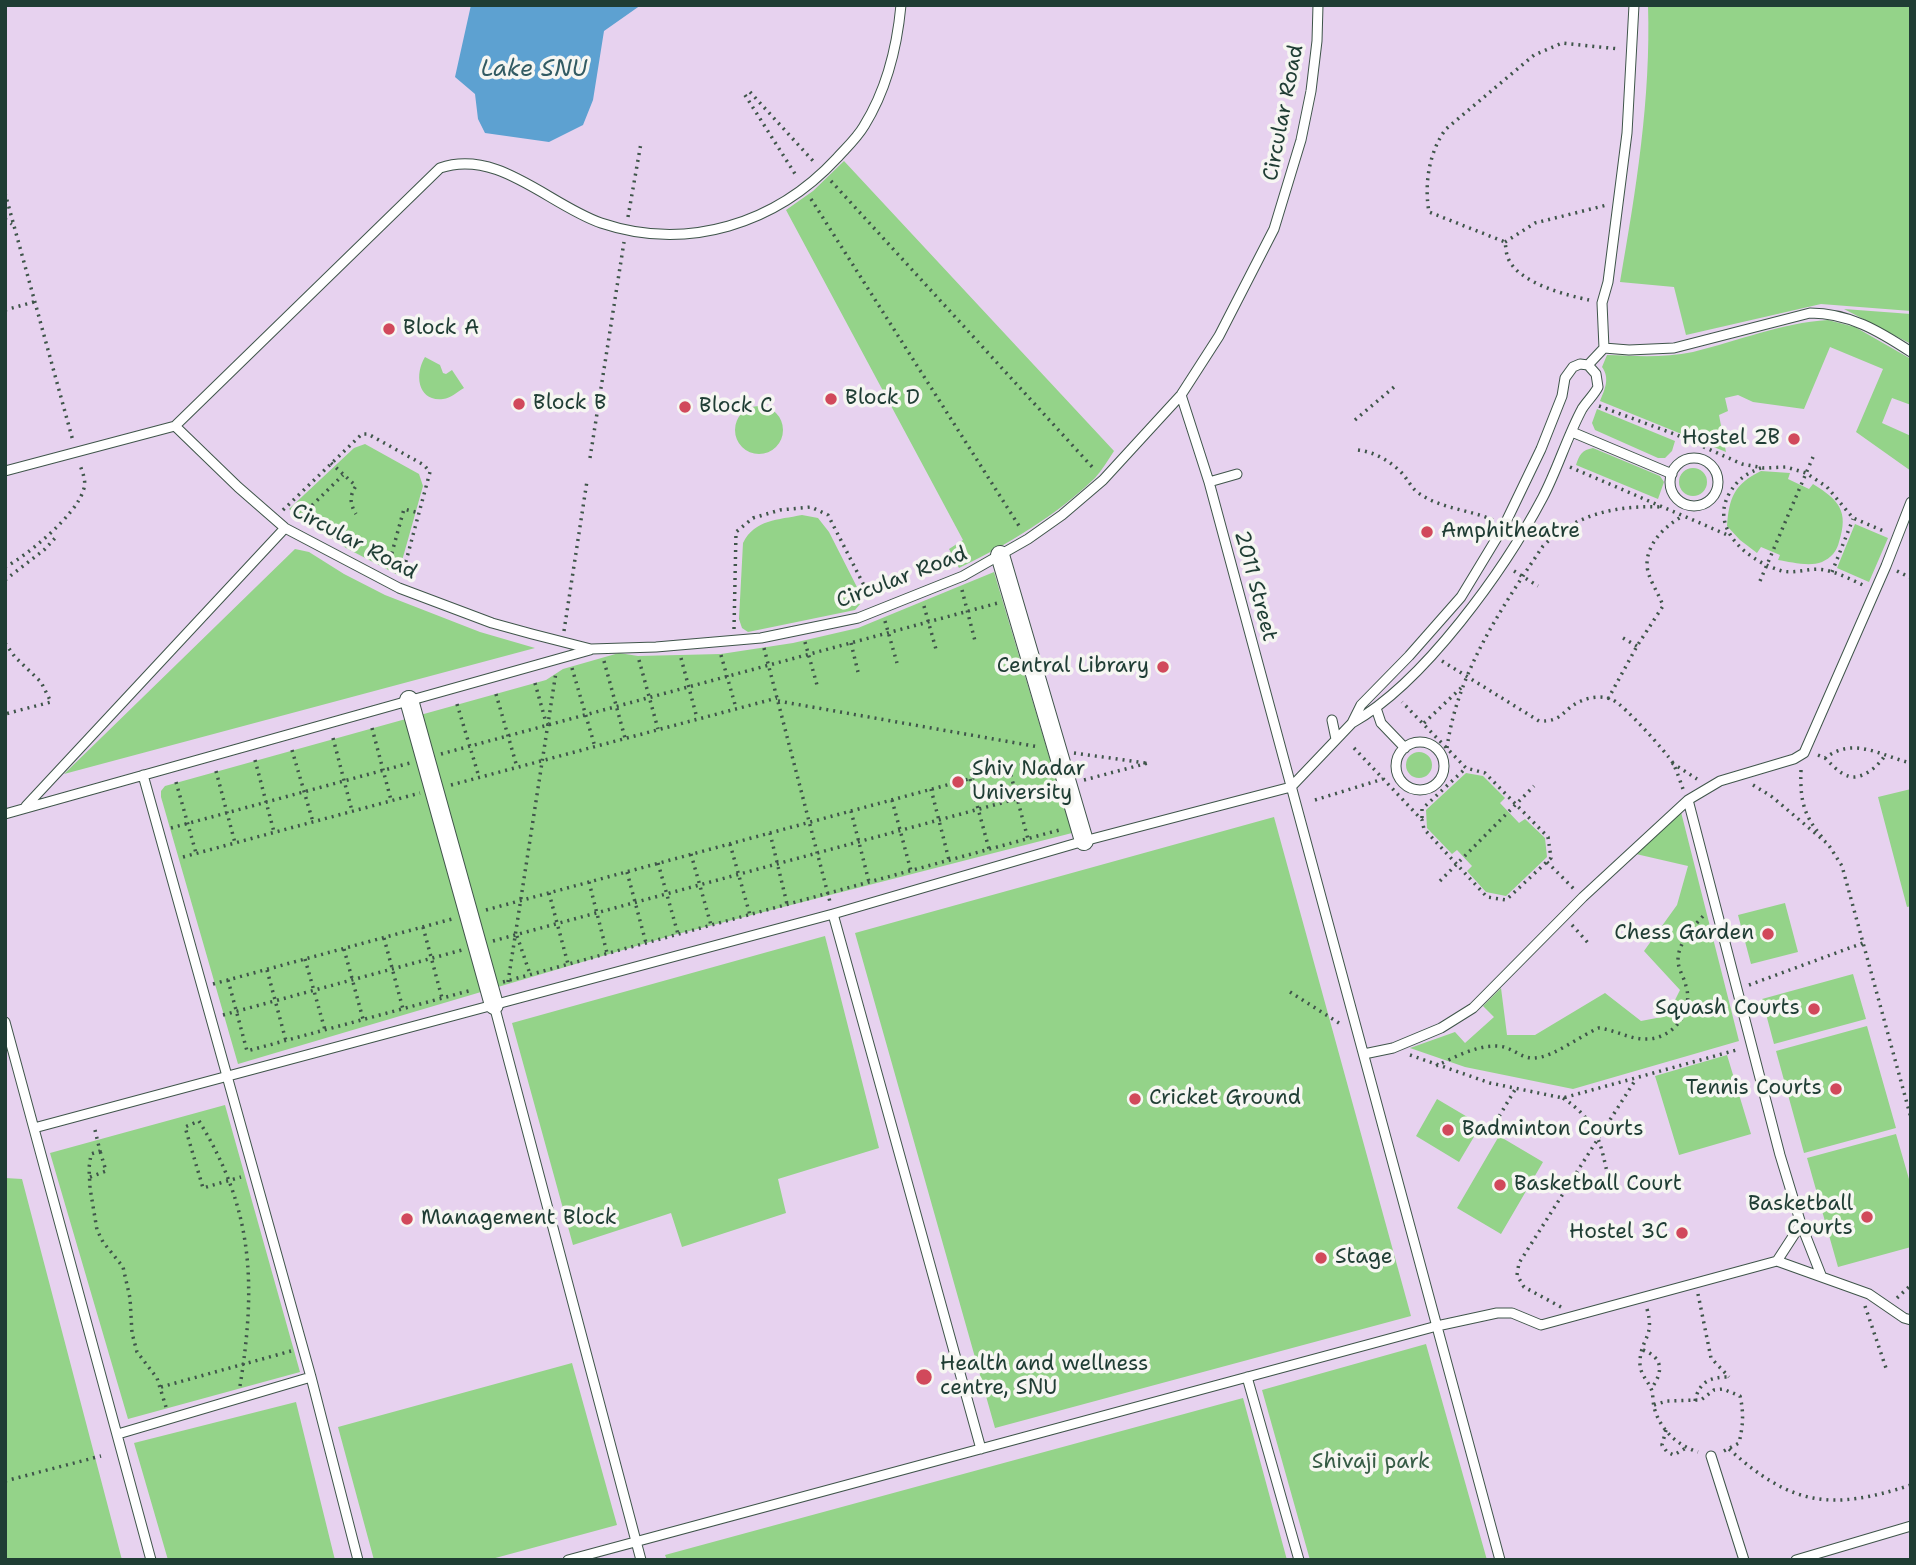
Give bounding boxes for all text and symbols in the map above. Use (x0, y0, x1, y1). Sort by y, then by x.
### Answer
street label: Circular Road (1258, 43, 1310, 183)
water label: Lake SNU (481, 56, 587, 84)
place label: Block A (403, 316, 479, 342)
marker: Block A (381, 321, 397, 337)
place label: Block D (845, 386, 920, 412)
place label: Block B (533, 391, 606, 417)
marker: Block D (823, 391, 839, 407)
place label: Block C (699, 394, 773, 420)
marker: Block B (511, 396, 527, 412)
marker: Block C (677, 399, 693, 415)
place label: Hostel 2B (1682, 426, 1780, 452)
marker: Hostel 2B (1786, 431, 1802, 447)
street label: Circular Road (287, 498, 421, 586)
place label: Amphitheatre (1441, 519, 1580, 545)
marker: Amphitheatre (1419, 524, 1435, 540)
street label: 2011 Street (1228, 528, 1282, 644)
street label: Circular Road (833, 541, 971, 615)
place label: Central Library (997, 654, 1149, 680)
marker: Central Library (1155, 659, 1171, 675)
place label: Shiv Nadar University (972, 757, 1086, 807)
marker: Shiv Nadar University (950, 774, 966, 790)
place label: Chess Garden (1614, 921, 1754, 947)
marker: Chess Garden (1760, 926, 1776, 942)
place label: Squash Courts (1655, 996, 1800, 1022)
marker: Squash Courts (1806, 1001, 1822, 1017)
place label: Tennis Courts (1685, 1076, 1822, 1102)
marker: Tennis Courts (1828, 1081, 1844, 1097)
place label: Cricket Ground (1149, 1086, 1301, 1112)
marker: Cricket Ground (1127, 1091, 1143, 1107)
place label: Badminton Courts (1462, 1117, 1644, 1143)
marker: Badminton Courts (1440, 1122, 1456, 1138)
place label: Basketball Court (1514, 1172, 1682, 1198)
marker: Basketball Court (1492, 1177, 1508, 1193)
place label: Basketball Courts (1748, 1192, 1853, 1242)
place label: Management Block (421, 1206, 617, 1232)
marker: Basketball Courts (1859, 1209, 1875, 1225)
marker: Management Block (399, 1211, 415, 1227)
place label: Hostel 3C (1569, 1220, 1668, 1246)
marker: Hostel 3C (1674, 1225, 1690, 1241)
place label: Stage (1335, 1245, 1393, 1271)
marker: Stage (1313, 1250, 1329, 1266)
place label: Health and wellness centre, SNU (940, 1352, 1148, 1402)
marker: Health and wellness centre, SNU (914, 1367, 934, 1387)
park label: Shivaji park (1312, 1450, 1430, 1476)

